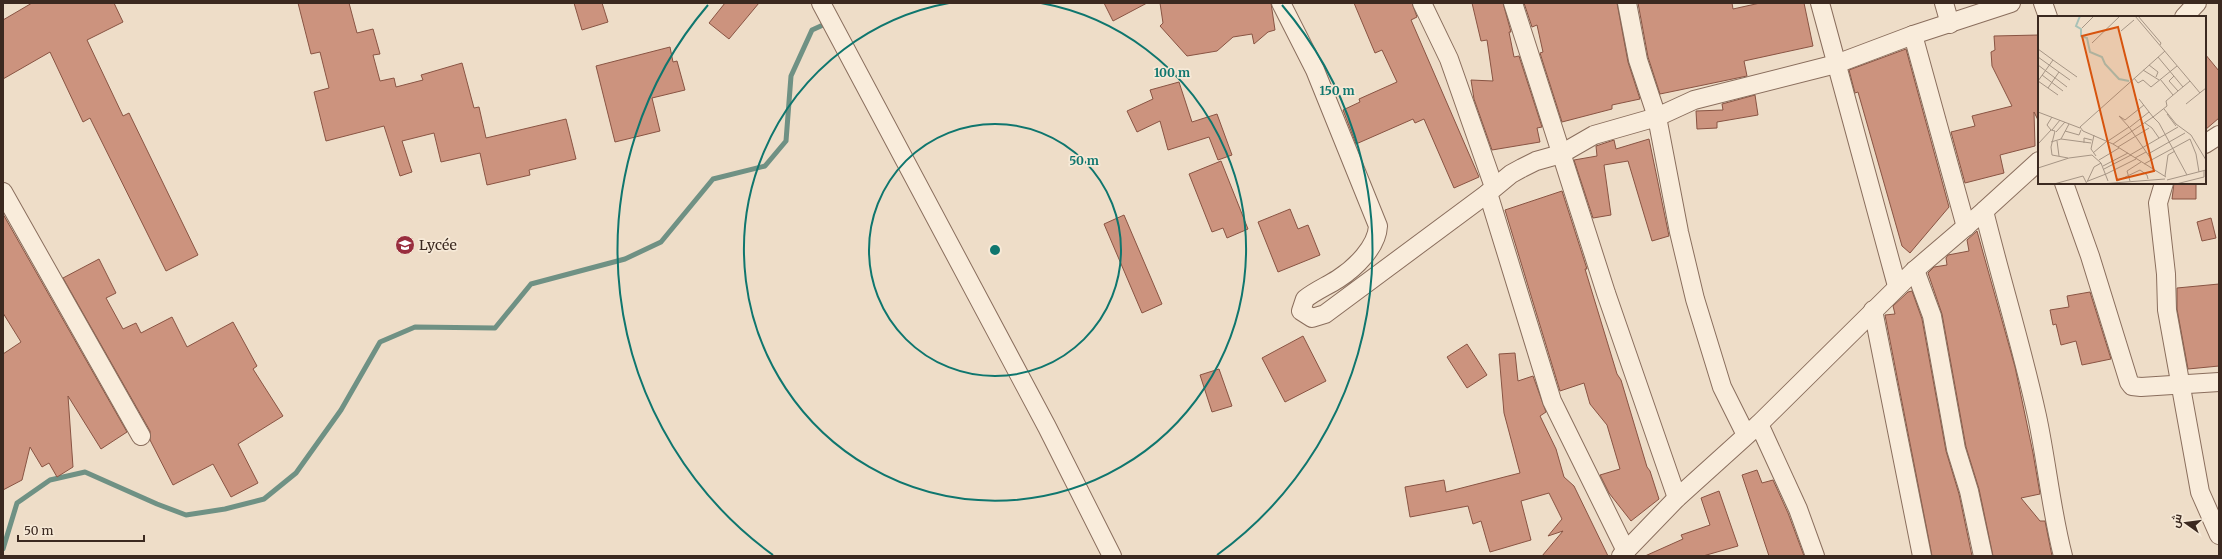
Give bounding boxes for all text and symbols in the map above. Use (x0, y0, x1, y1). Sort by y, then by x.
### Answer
inset map (2038, 16, 2206, 184)
text: 100 m (1154, 65, 1190, 80)
text: 150 m (1320, 83, 1355, 98)
text: 50 m (1069, 153, 1099, 168)
school or university icon: Lycée (394, 234, 416, 256)
place label: Lycée (419, 236, 457, 254)
centre of rings (988, 243, 1002, 257)
north arrow (2166, 503, 2206, 543)
text: ش (2168, 512, 2185, 529)
scale bar (18, 517, 144, 543)
text: 50 m (24, 523, 53, 538)

